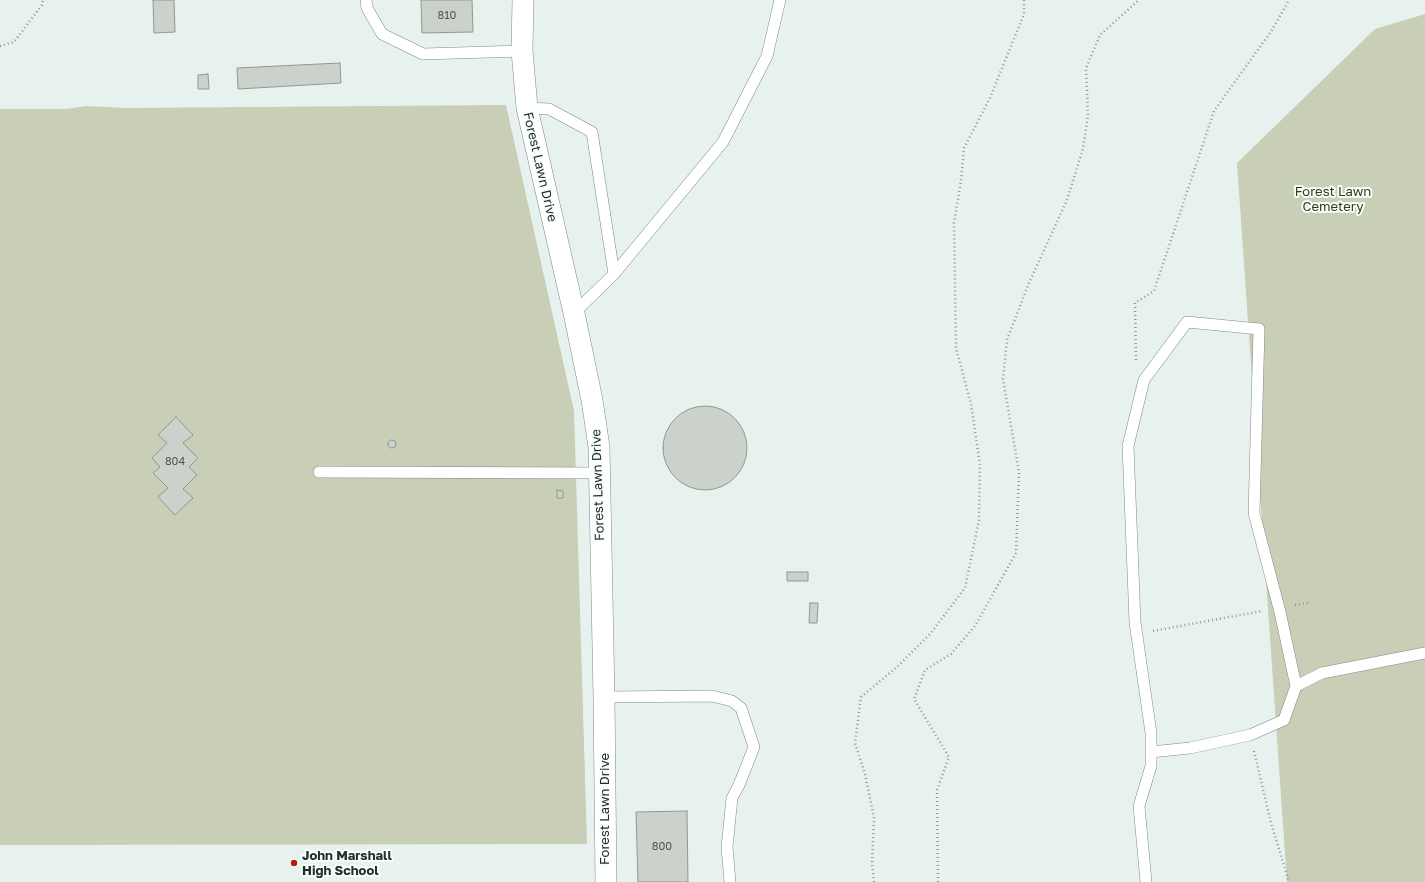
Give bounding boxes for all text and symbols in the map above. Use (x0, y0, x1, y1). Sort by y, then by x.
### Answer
house number: 810 (438, 9, 456, 23)
street label: Forest Lawn Drive (520, 111, 560, 223)
park label: Forest Lawn Cemetery (1295, 184, 1371, 215)
street label: Forest Lawn Drive (588, 429, 608, 541)
house number: 804 (165, 455, 185, 469)
street label: Forest Lawn Drive (597, 753, 613, 865)
house number: 800 (652, 840, 672, 854)
place label: John Marshall High School (302, 848, 392, 879)
marker: John Marshall High School (289, 858, 299, 868)

